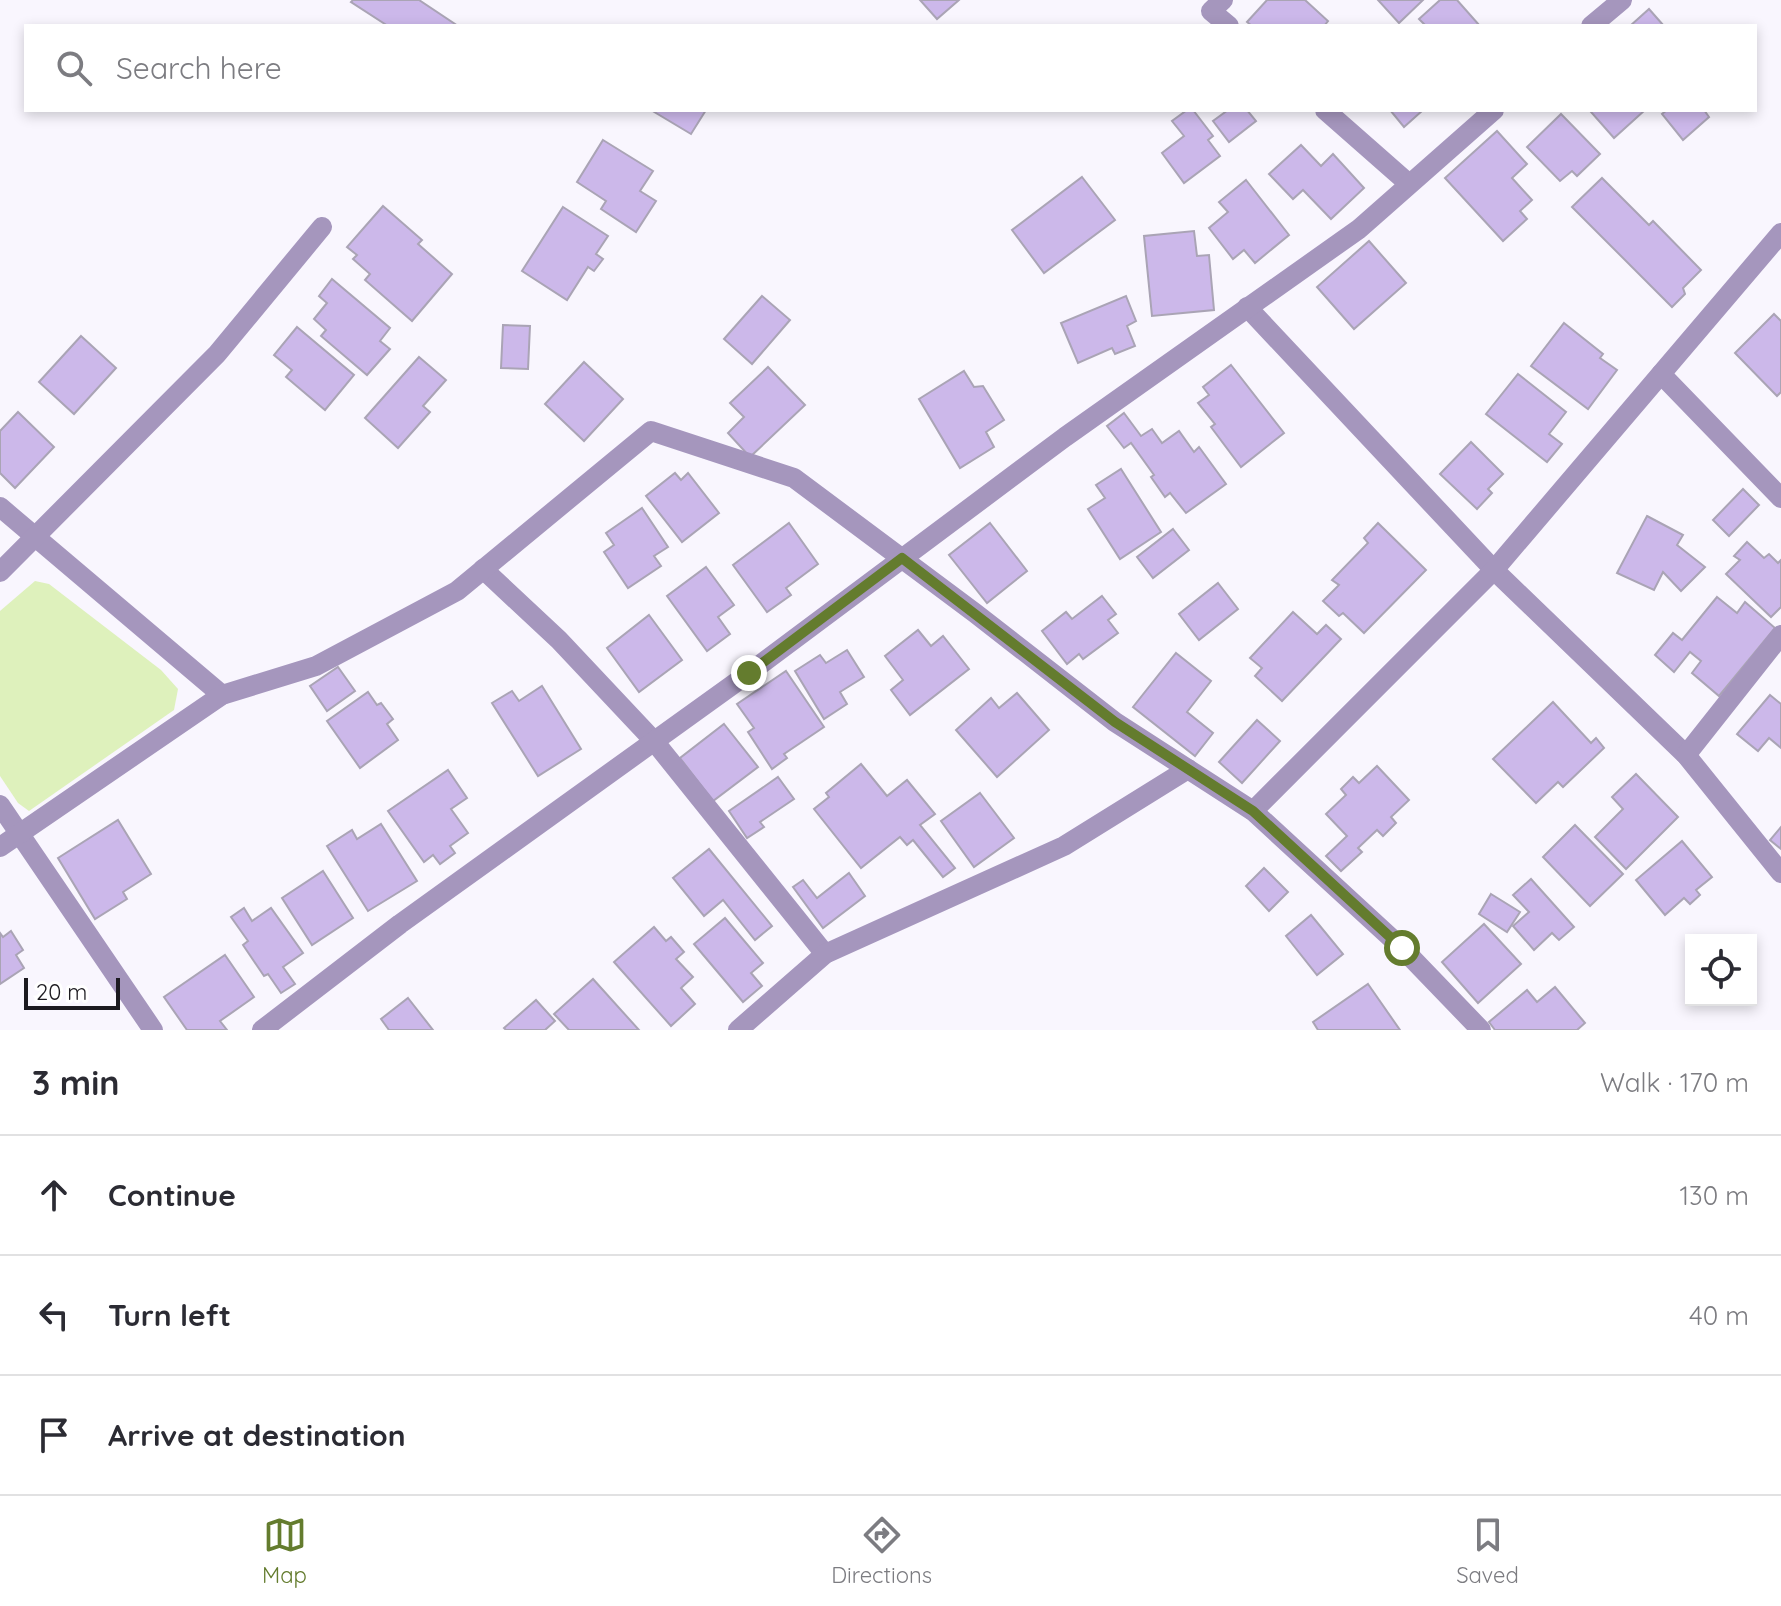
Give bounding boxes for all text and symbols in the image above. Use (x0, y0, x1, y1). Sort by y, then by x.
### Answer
search box (24, 24, 1757, 112)
icon: search (52, 46, 96, 90)
text: Search here (116, 49, 282, 87)
route end (731, 655, 767, 691)
route start (1384, 930, 1420, 966)
map controls (1685, 934, 1757, 1006)
button: locate (1685, 934, 1757, 1006)
scale bar (24, 974, 120, 1010)
text: 20 m (36, 978, 87, 1006)
text: 3 min (32, 1061, 119, 1104)
text: Walk · 170 m (1600, 1066, 1749, 1099)
icon: ahead (32, 1173, 76, 1217)
text: Continue (108, 1176, 236, 1214)
text: 130 m (1679, 1179, 1749, 1212)
icon: left (32, 1293, 76, 1337)
text: Turn left (108, 1296, 231, 1334)
text: 40 m (1689, 1299, 1749, 1332)
icon: arrive (32, 1413, 76, 1457)
text: Arrive at destination (108, 1416, 406, 1454)
tab: Map (262, 1513, 307, 1589)
tab: Directions (831, 1513, 932, 1589)
tab: Saved (1456, 1513, 1519, 1589)

